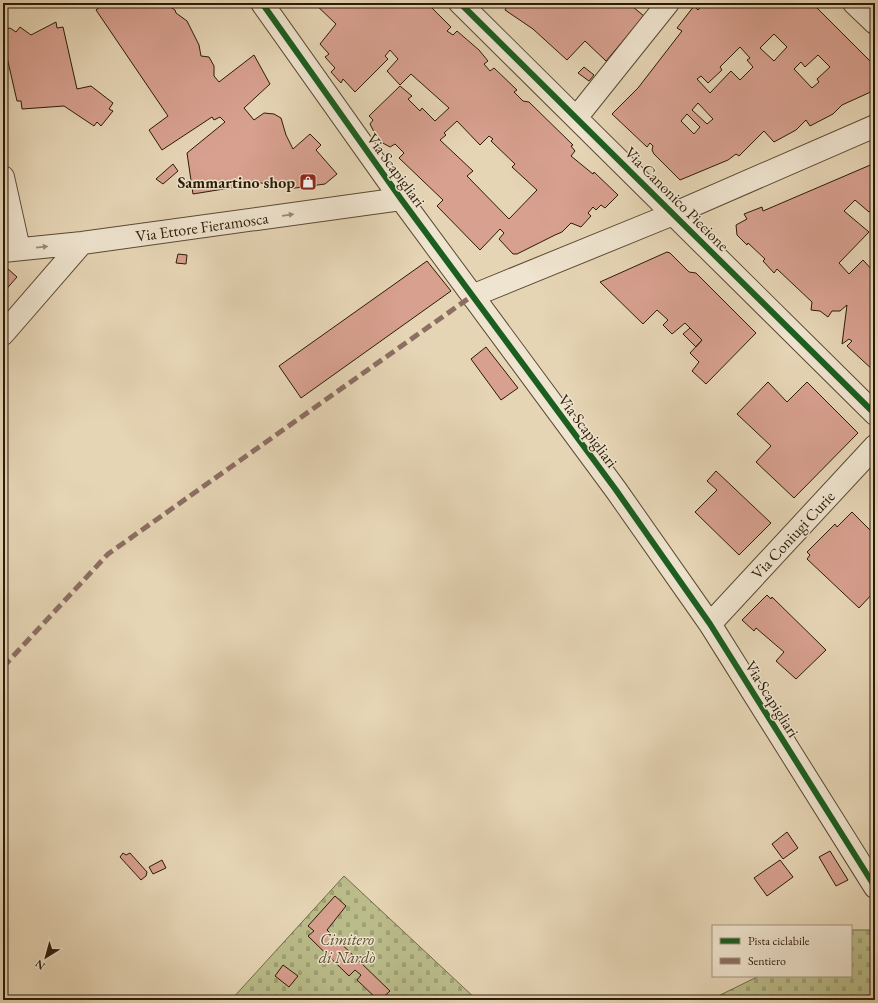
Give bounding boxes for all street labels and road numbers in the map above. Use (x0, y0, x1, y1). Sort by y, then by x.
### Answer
street label: Via Scapigliari (362, 129, 430, 211)
street label: Via Canonico Piccione (620, 142, 734, 256)
street label: Via Ettore Fieramosca (134, 207, 270, 247)
street label: Via Scapigliari (554, 390, 622, 472)
street label: Via Coniugi Curie (747, 486, 839, 584)
street label: Via Scapigliari (740, 657, 804, 741)

